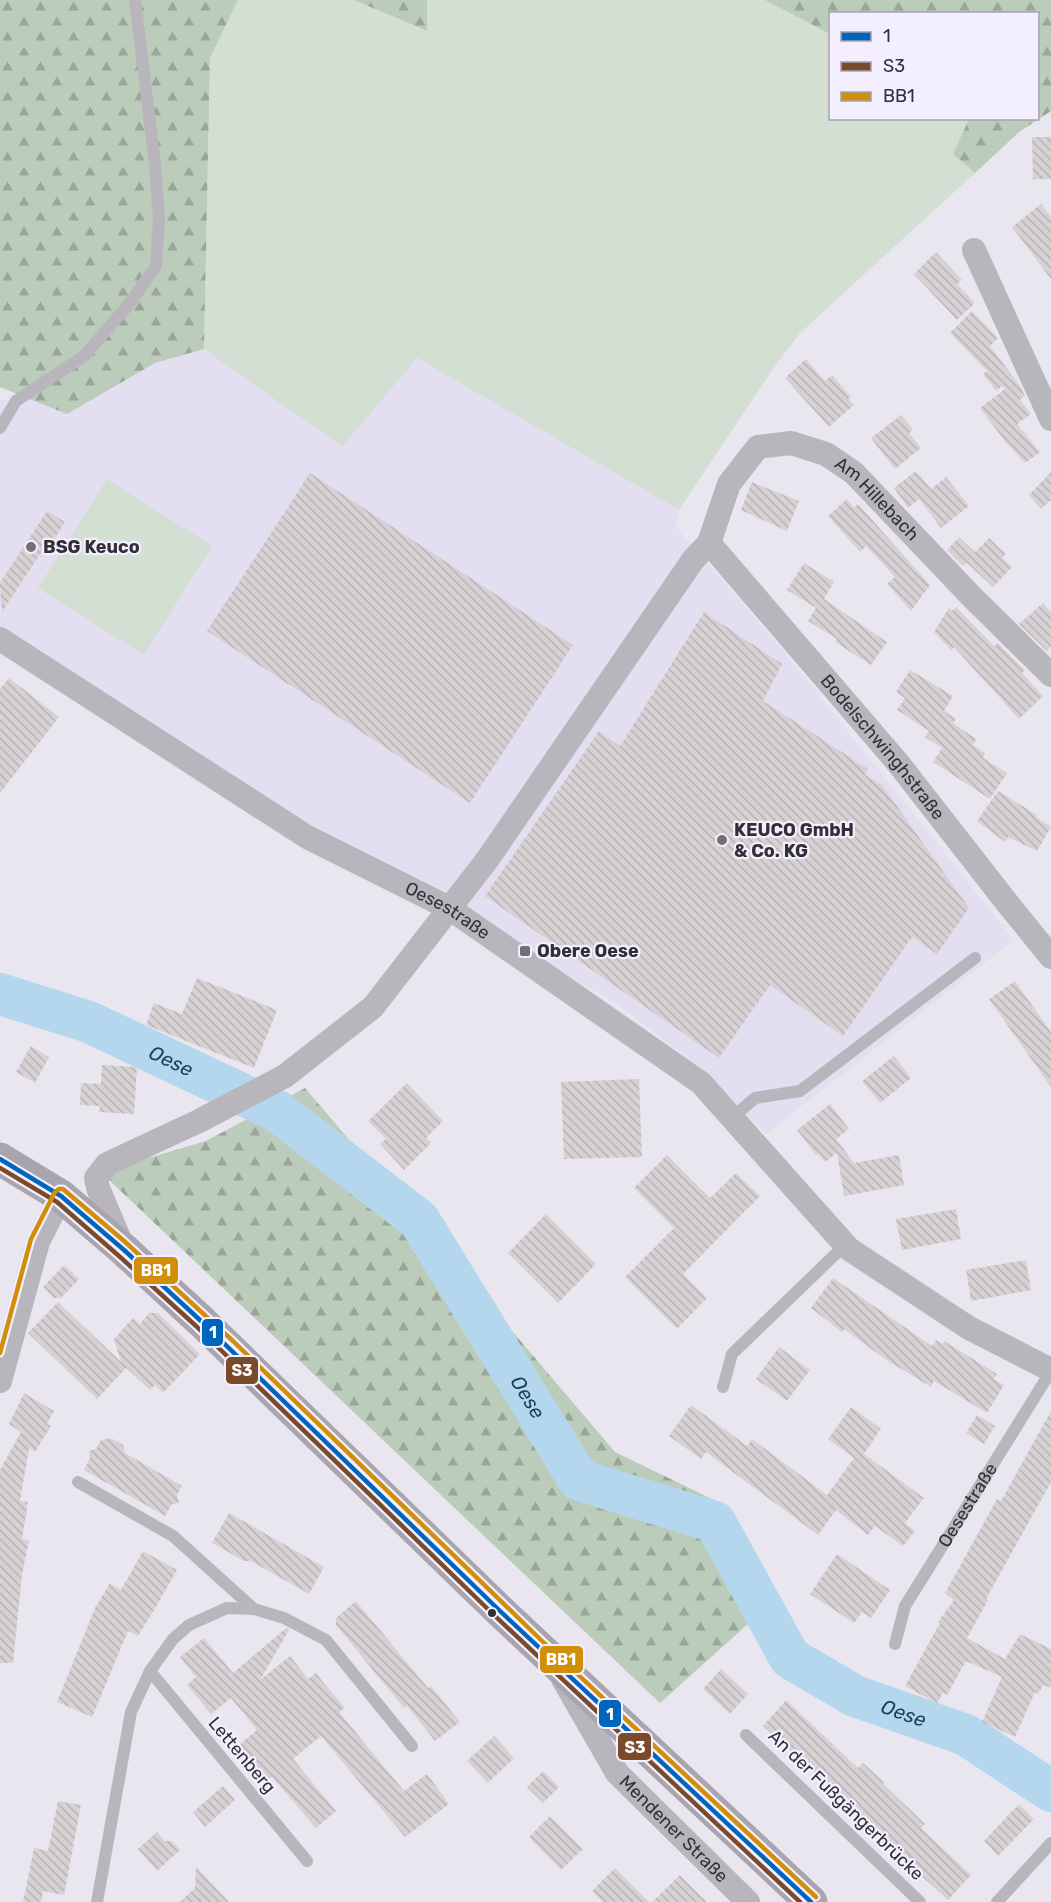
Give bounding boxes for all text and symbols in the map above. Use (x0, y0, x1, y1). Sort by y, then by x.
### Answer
legend (829, 12, 1039, 120)
text: 1 (883, 25, 891, 47)
text: S3 (883, 55, 905, 77)
text: BB1 (883, 85, 915, 107)
street label: Am Hillebach (831, 452, 924, 545)
place label: BSG Keuco (43, 536, 140, 558)
marker: BSG Keuco (24, 540, 38, 554)
street label: Bodelschwinghstraße (816, 670, 949, 824)
place label: KEUCO GmbH & Co. KG (734, 819, 854, 862)
marker: KEUCO GmbH & Co. KG (715, 833, 729, 847)
street label: Oesestraße (401, 877, 494, 944)
place label: Obere Oese (537, 940, 639, 962)
marker: Obere Oese (518, 944, 532, 958)
water label: Oese (145, 1040, 197, 1082)
line badge: BB1 (133, 1256, 179, 1285)
text: BB1 (141, 1261, 171, 1280)
line badge: 1 (201, 1318, 224, 1347)
text: 1 (209, 1323, 217, 1342)
line badge: S3 (225, 1356, 259, 1385)
text: S3 (231, 1361, 253, 1380)
water label: Oese (506, 1371, 550, 1423)
street label: Oesestraße (933, 1459, 1002, 1551)
unlabelled marker (486, 1607, 498, 1619)
line badge: BB1 (539, 1645, 584, 1674)
text: BB1 (546, 1650, 576, 1669)
water label: Oese (878, 1694, 929, 1732)
line badge: 1 (598, 1699, 622, 1728)
text: 1 (606, 1705, 614, 1724)
street label: Lettenberg (204, 1712, 280, 1798)
street label: An der Fußgängerbrücke (764, 1725, 928, 1885)
line badge: S3 (617, 1732, 652, 1761)
text: S3 (624, 1738, 646, 1757)
street label: Mendener Straße (615, 1771, 733, 1887)

